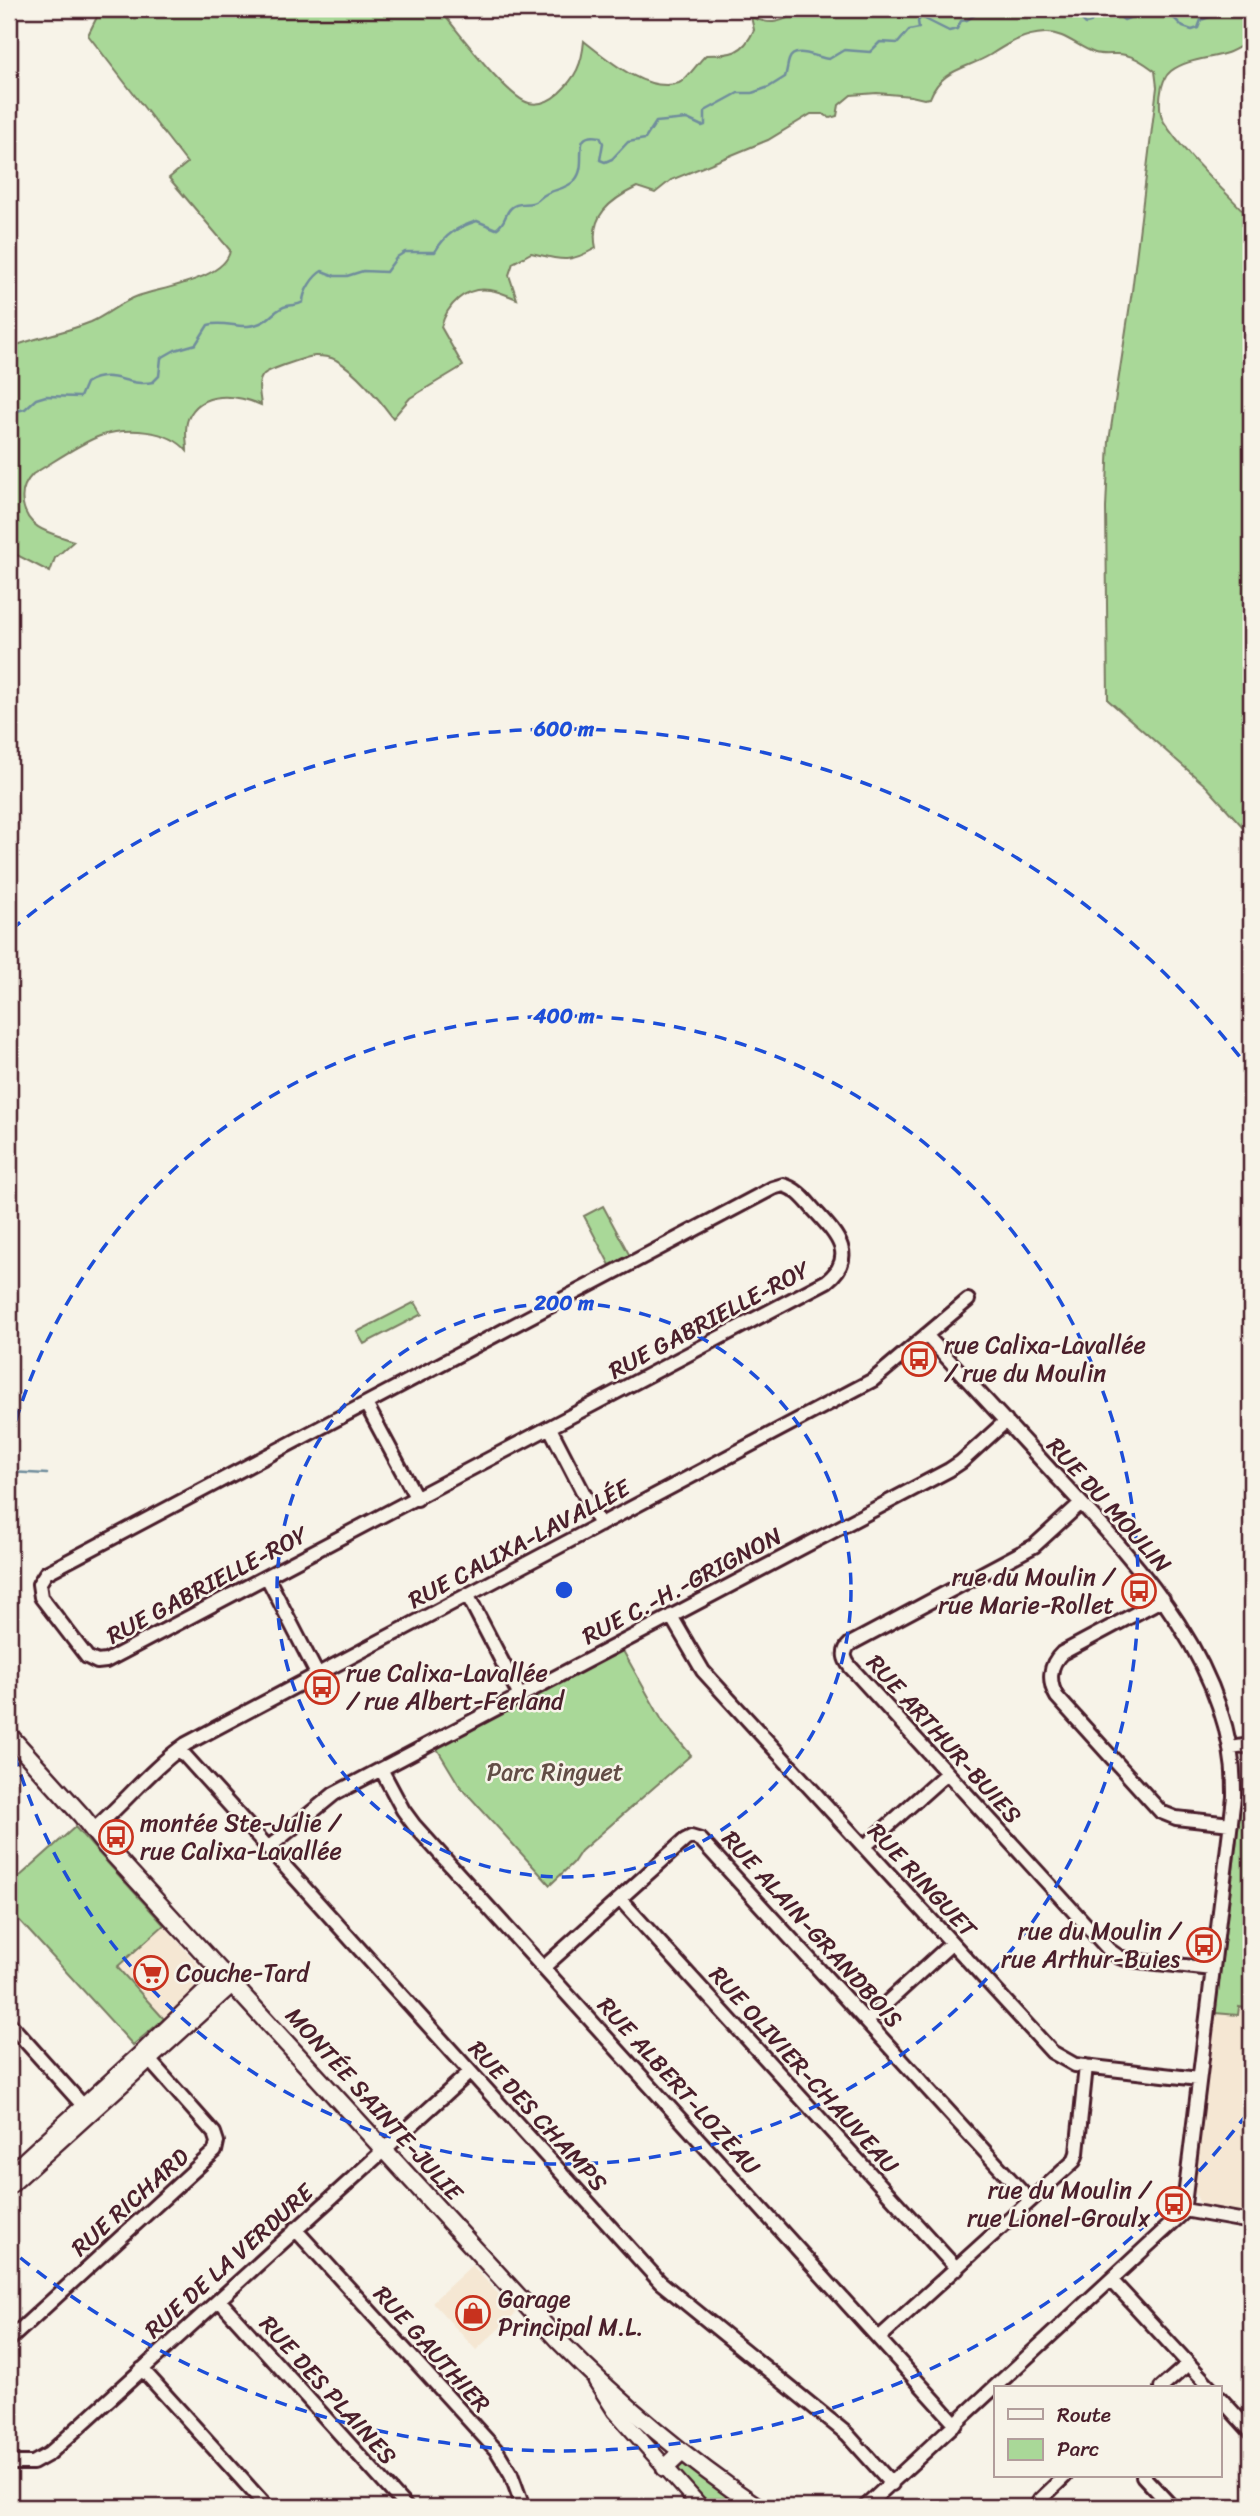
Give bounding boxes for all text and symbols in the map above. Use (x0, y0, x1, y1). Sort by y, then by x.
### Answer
text: 600 m (533, 710, 595, 748)
text: 400 m (532, 997, 595, 1035)
street label: RUE GABRIELLE-ROY (601, 1249, 818, 1391)
text: 200 m (533, 1284, 595, 1322)
place label: rue Calixa-Lavallée / rue du Moulin (944, 1324, 1146, 1394)
bus stop icon: rue Calixa-Lavallée / rue du Moulin (900, 1340, 938, 1378)
street label: RUE DU MOULIN (1036, 1427, 1182, 1583)
street label: RUE CALIXA-LAVALLÉE (400, 1467, 639, 1620)
street label: RUE GABRIELLE-ROY (99, 1514, 316, 1656)
street label: RUE C.-H.-GRIGNON (574, 1515, 790, 1657)
place label: rue du Moulin / rue Marie-Rollet (938, 1556, 1117, 1626)
bus stop icon: rue du Moulin / rue Marie-Rollet (1120, 1572, 1158, 1610)
centre of rings (552, 1578, 576, 1602)
street label: RUE ARTHUR-BUIES (856, 1644, 1032, 1834)
place label: rue Calixa-Lavallée / rue Albert-Ferland (346, 1652, 565, 1722)
bus stop icon: rue Calixa-Lavallée / rue Albert-Ferland (303, 1668, 341, 1706)
park label: Parc Ringuet (487, 1751, 623, 1793)
place label: montée Ste-Julie / rue Calixa-Lavallée (140, 1802, 343, 1872)
street label: RUE RINGUET (857, 1812, 988, 1949)
bus stop icon: montée Ste-Julie / rue Calixa-Lavallée (97, 1818, 135, 1856)
street label: RUE ALAIN-GRANDBOIS (711, 1820, 913, 2038)
place label: rue du Moulin / rue Arthur-Buies (1001, 1910, 1183, 1980)
bus stop icon: rue du Moulin / rue Arthur-Buies (1185, 1926, 1223, 1964)
place label: Couche-Tard (176, 1952, 311, 1994)
supermarket icon: Couche-Tard (132, 1954, 170, 1992)
street label: RUE OLIVIER-CHAUVEAU (698, 1956, 910, 2184)
street label: RUE ALBERT-LOZEAU (587, 1987, 772, 2186)
street label: MONTÉE SAINTE-JULIE (275, 1997, 475, 2212)
street label: RUE DES CHAMPS (458, 2030, 618, 2202)
street label: RUE RICHARD (61, 2137, 199, 2267)
place label: rue du Moulin / rue Lionel-Groulx (967, 2169, 1153, 2239)
street label: RUE DE LA VERDURE (134, 2172, 325, 2349)
bus stop icon: rue du Moulin / rue Lionel-Groulx (1155, 2185, 1193, 2223)
street label: RUE GAUTHIER (363, 2275, 501, 2423)
place label: Garage Principal M.L. (498, 2278, 644, 2348)
shop icon: Garage Principal M.L. (454, 2294, 492, 2332)
street label: RUE DES PLAINES (249, 2305, 407, 2475)
legend (994, 2386, 1222, 2478)
text: Route (1057, 2396, 1111, 2434)
text: Parc (1057, 2430, 1099, 2468)

